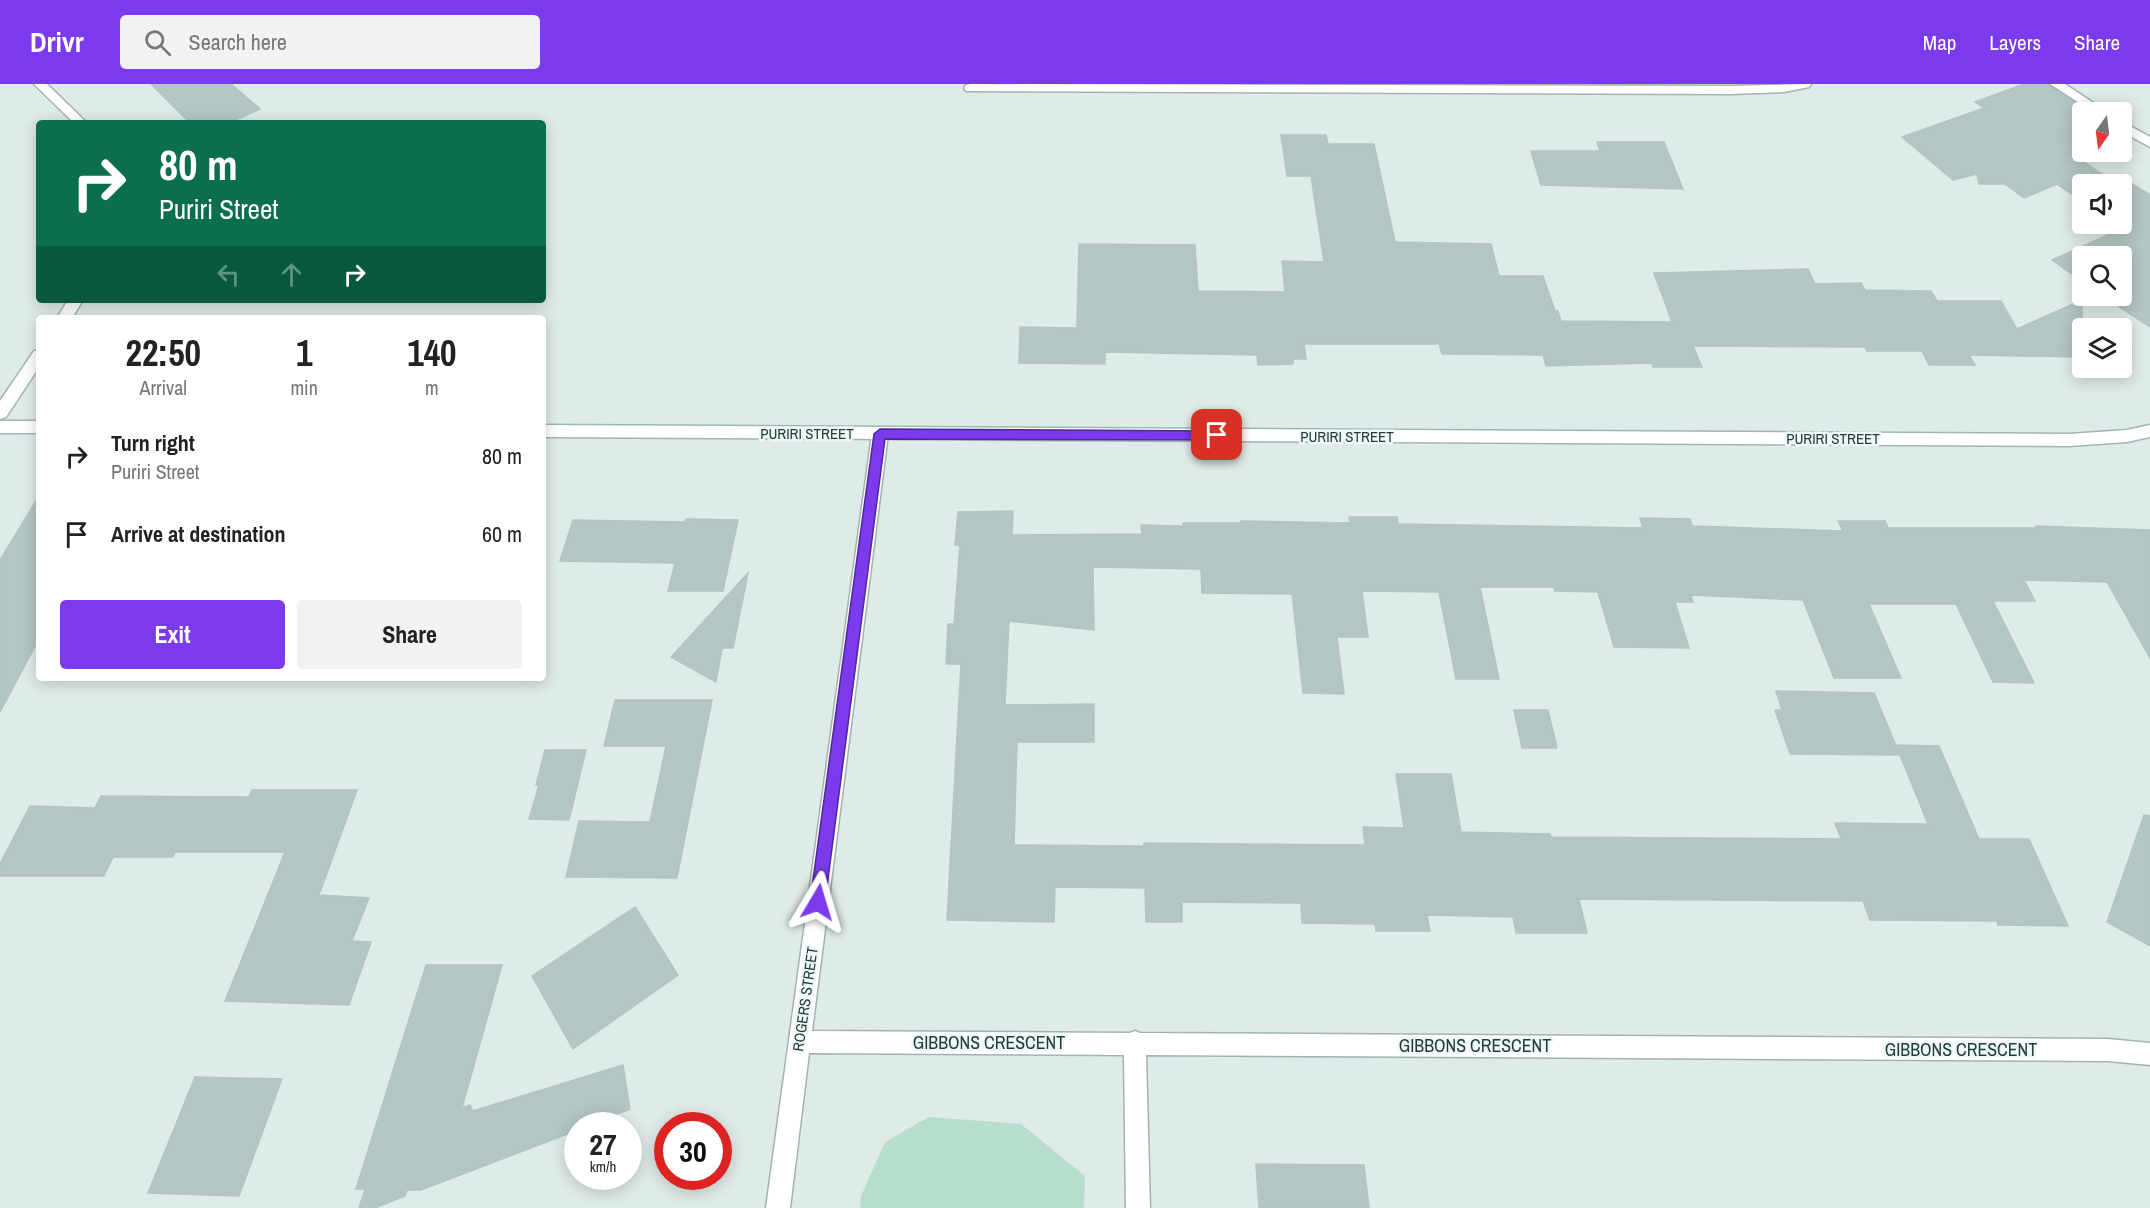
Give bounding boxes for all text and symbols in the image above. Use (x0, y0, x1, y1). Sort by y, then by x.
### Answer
search box (120, 15, 540, 69)
text: Drivr (30, 23, 84, 61)
icon: search (141, 26, 174, 59)
text: Search here (189, 27, 287, 57)
text: Map (1923, 28, 1956, 57)
text: Layers (1989, 28, 2041, 57)
text: Share (2074, 28, 2120, 57)
north arrow (2072, 102, 2132, 162)
map controls (2072, 102, 2132, 378)
text: 80 m (159, 137, 238, 193)
icon: right (60, 144, 138, 222)
button: sound (2072, 174, 2132, 234)
text: Puriri Street (159, 191, 278, 227)
button: search (2072, 246, 2132, 306)
icon: left (212, 258, 245, 291)
icon: ahead (275, 258, 308, 291)
icon: right (338, 258, 371, 291)
button: layers (2072, 318, 2132, 378)
text: 22:50 (125, 329, 201, 377)
text: 1 (296, 329, 312, 377)
text: 140 (407, 329, 457, 377)
text: Arrival (140, 374, 187, 401)
text: min (290, 374, 318, 401)
text: m (425, 374, 439, 401)
pin (1191, 409, 1242, 460)
icon: arrive (1200, 418, 1233, 451)
street label: PURIRI STREET (760, 423, 854, 444)
street label: PURIRI STREET (1300, 426, 1394, 447)
text: Turn right (111, 428, 195, 458)
street label: PURIRI STREET (1786, 428, 1880, 449)
icon: right (60, 440, 93, 473)
text: 80 m (482, 441, 522, 471)
text: Puriri Street (111, 458, 199, 485)
icon: arrive (60, 518, 93, 551)
text: Arrive at destination (111, 519, 285, 549)
text: 60 m (482, 519, 522, 549)
button: Exit (60, 600, 285, 669)
button: Share (297, 600, 522, 669)
position arrow (786, 870, 850, 934)
street label: ROGERS STREET (787, 945, 823, 1053)
street label: GIBBONS CRESCENT (913, 1030, 1065, 1055)
street label: GIBBONS CRESCENT (1399, 1033, 1551, 1058)
street label: GIBBONS CRESCENT (1885, 1037, 2037, 1062)
speed limit sign: 30 (654, 1112, 732, 1190)
text: 27 (589, 1124, 617, 1164)
text: km/h (590, 1156, 616, 1177)

